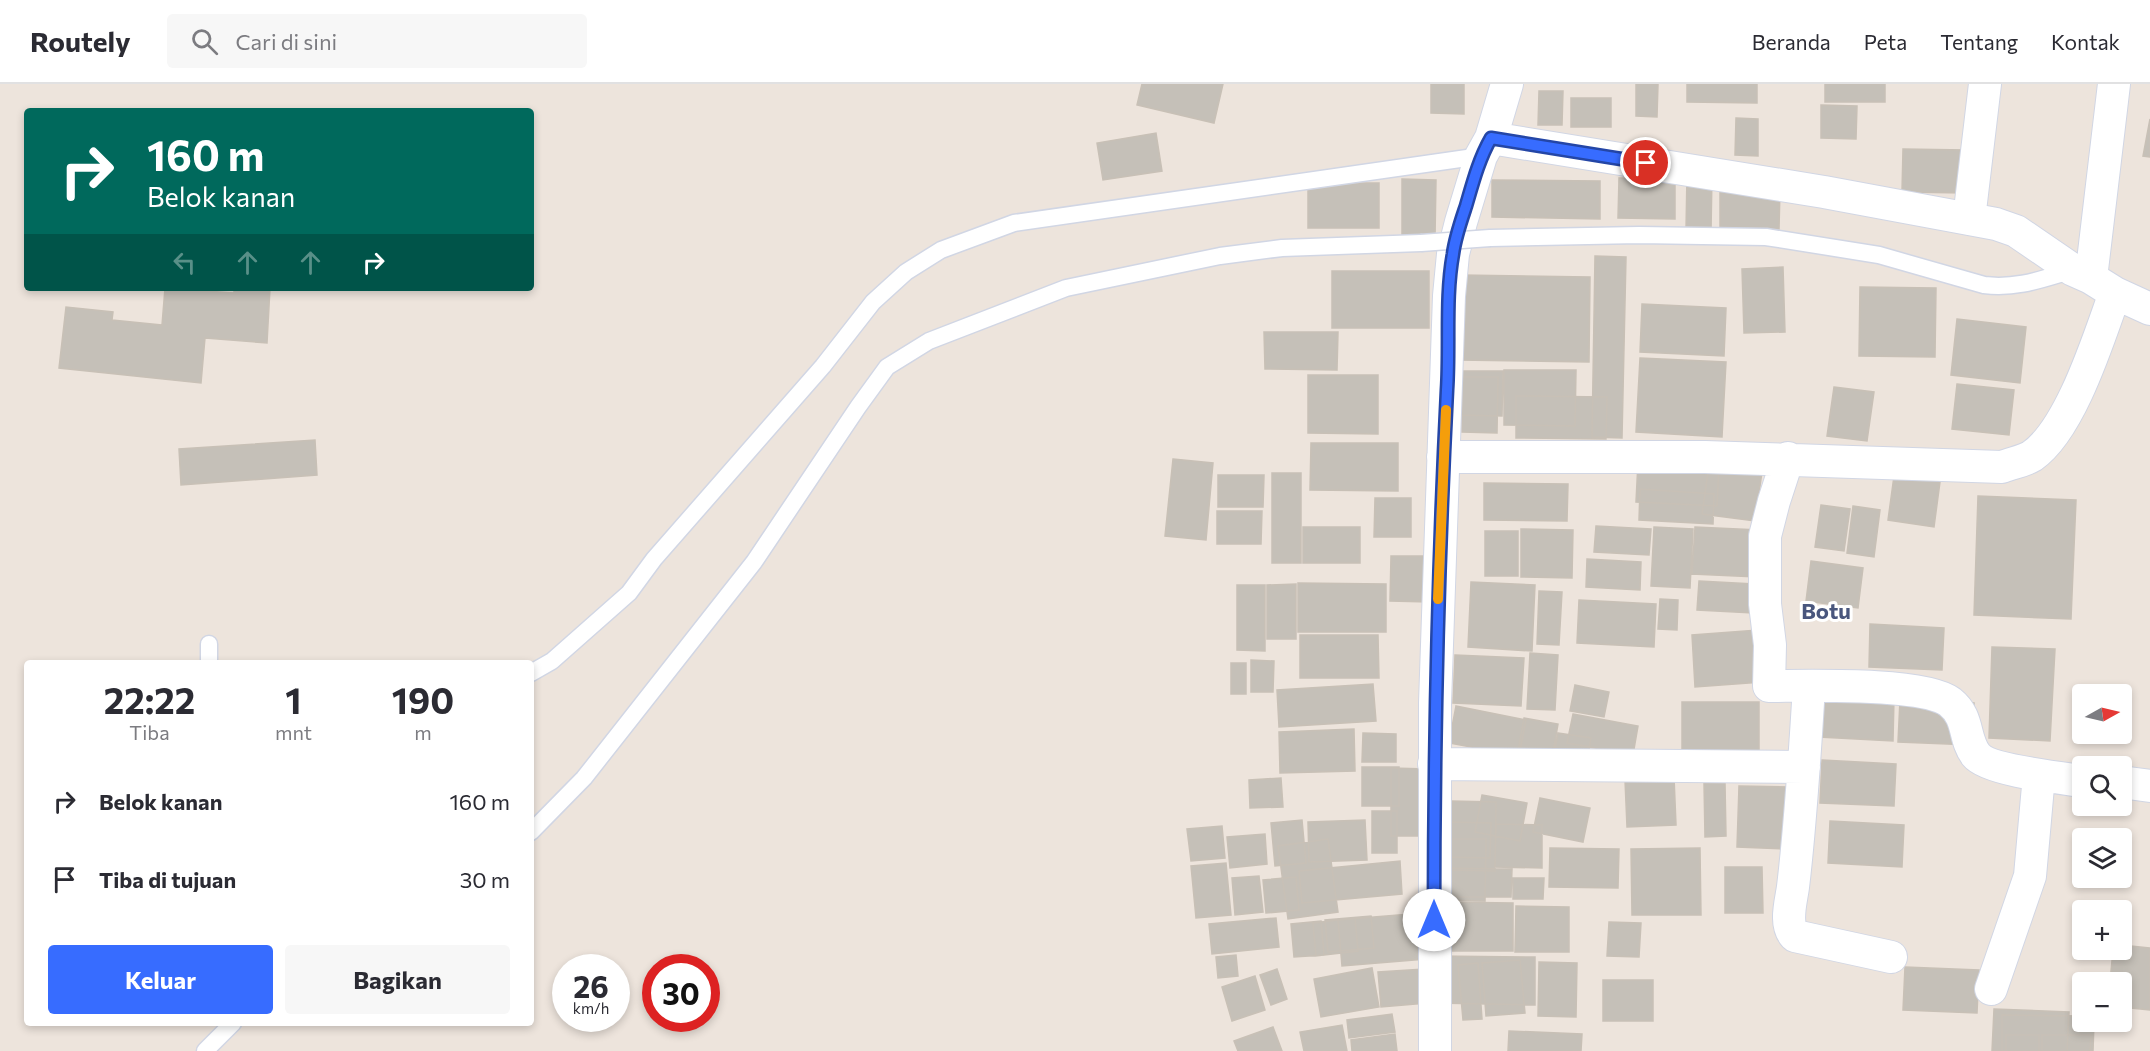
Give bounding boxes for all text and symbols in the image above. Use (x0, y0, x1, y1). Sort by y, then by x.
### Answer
search box (167, 14, 587, 68)
text: Routely (30, 24, 131, 58)
icon: search (188, 25, 221, 58)
text: Cari di sini (236, 28, 337, 55)
text: Beranda (1752, 29, 1831, 54)
text: Peta (1864, 29, 1907, 54)
text: Tentang (1940, 29, 2018, 54)
text: Kontak (2051, 29, 2120, 54)
text: 160 m (147, 128, 265, 180)
icon: right (48, 132, 126, 210)
pin (1620, 137, 1671, 188)
icon: arrive (1629, 146, 1662, 179)
text: Belok kanan (147, 180, 295, 213)
icon: left (168, 246, 201, 279)
icon: ahead (231, 246, 264, 279)
icon: ahead (294, 246, 327, 279)
icon: right (357, 246, 390, 279)
district label: Botu (1801, 597, 1851, 624)
text: 22:22 (104, 677, 195, 721)
text: 1 (285, 677, 302, 721)
text: 190 (392, 677, 454, 721)
north arrow (2072, 684, 2132, 744)
map controls (2072, 684, 2132, 1032)
text: Tiba (129, 720, 170, 744)
text: mnt (275, 720, 312, 744)
text: m (414, 720, 432, 744)
button: search (2072, 756, 2132, 816)
icon: right (48, 785, 81, 818)
text: Belok kanan (99, 788, 222, 815)
text: 160 m (449, 788, 510, 815)
button: layers (2072, 828, 2132, 888)
icon: arrive (48, 863, 81, 896)
text: Tiba di tujuan (99, 866, 236, 893)
text: 30 m (460, 866, 510, 893)
position arrow (1402, 888, 1466, 952)
button: + (2072, 900, 2132, 960)
button: Keluar (48, 945, 273, 1014)
button: Bagikan (285, 945, 510, 1014)
speed limit sign: 30 (642, 954, 720, 1032)
text: 26 (573, 967, 609, 1004)
button: − (2072, 972, 2132, 1032)
text: km/h (573, 999, 609, 1017)

